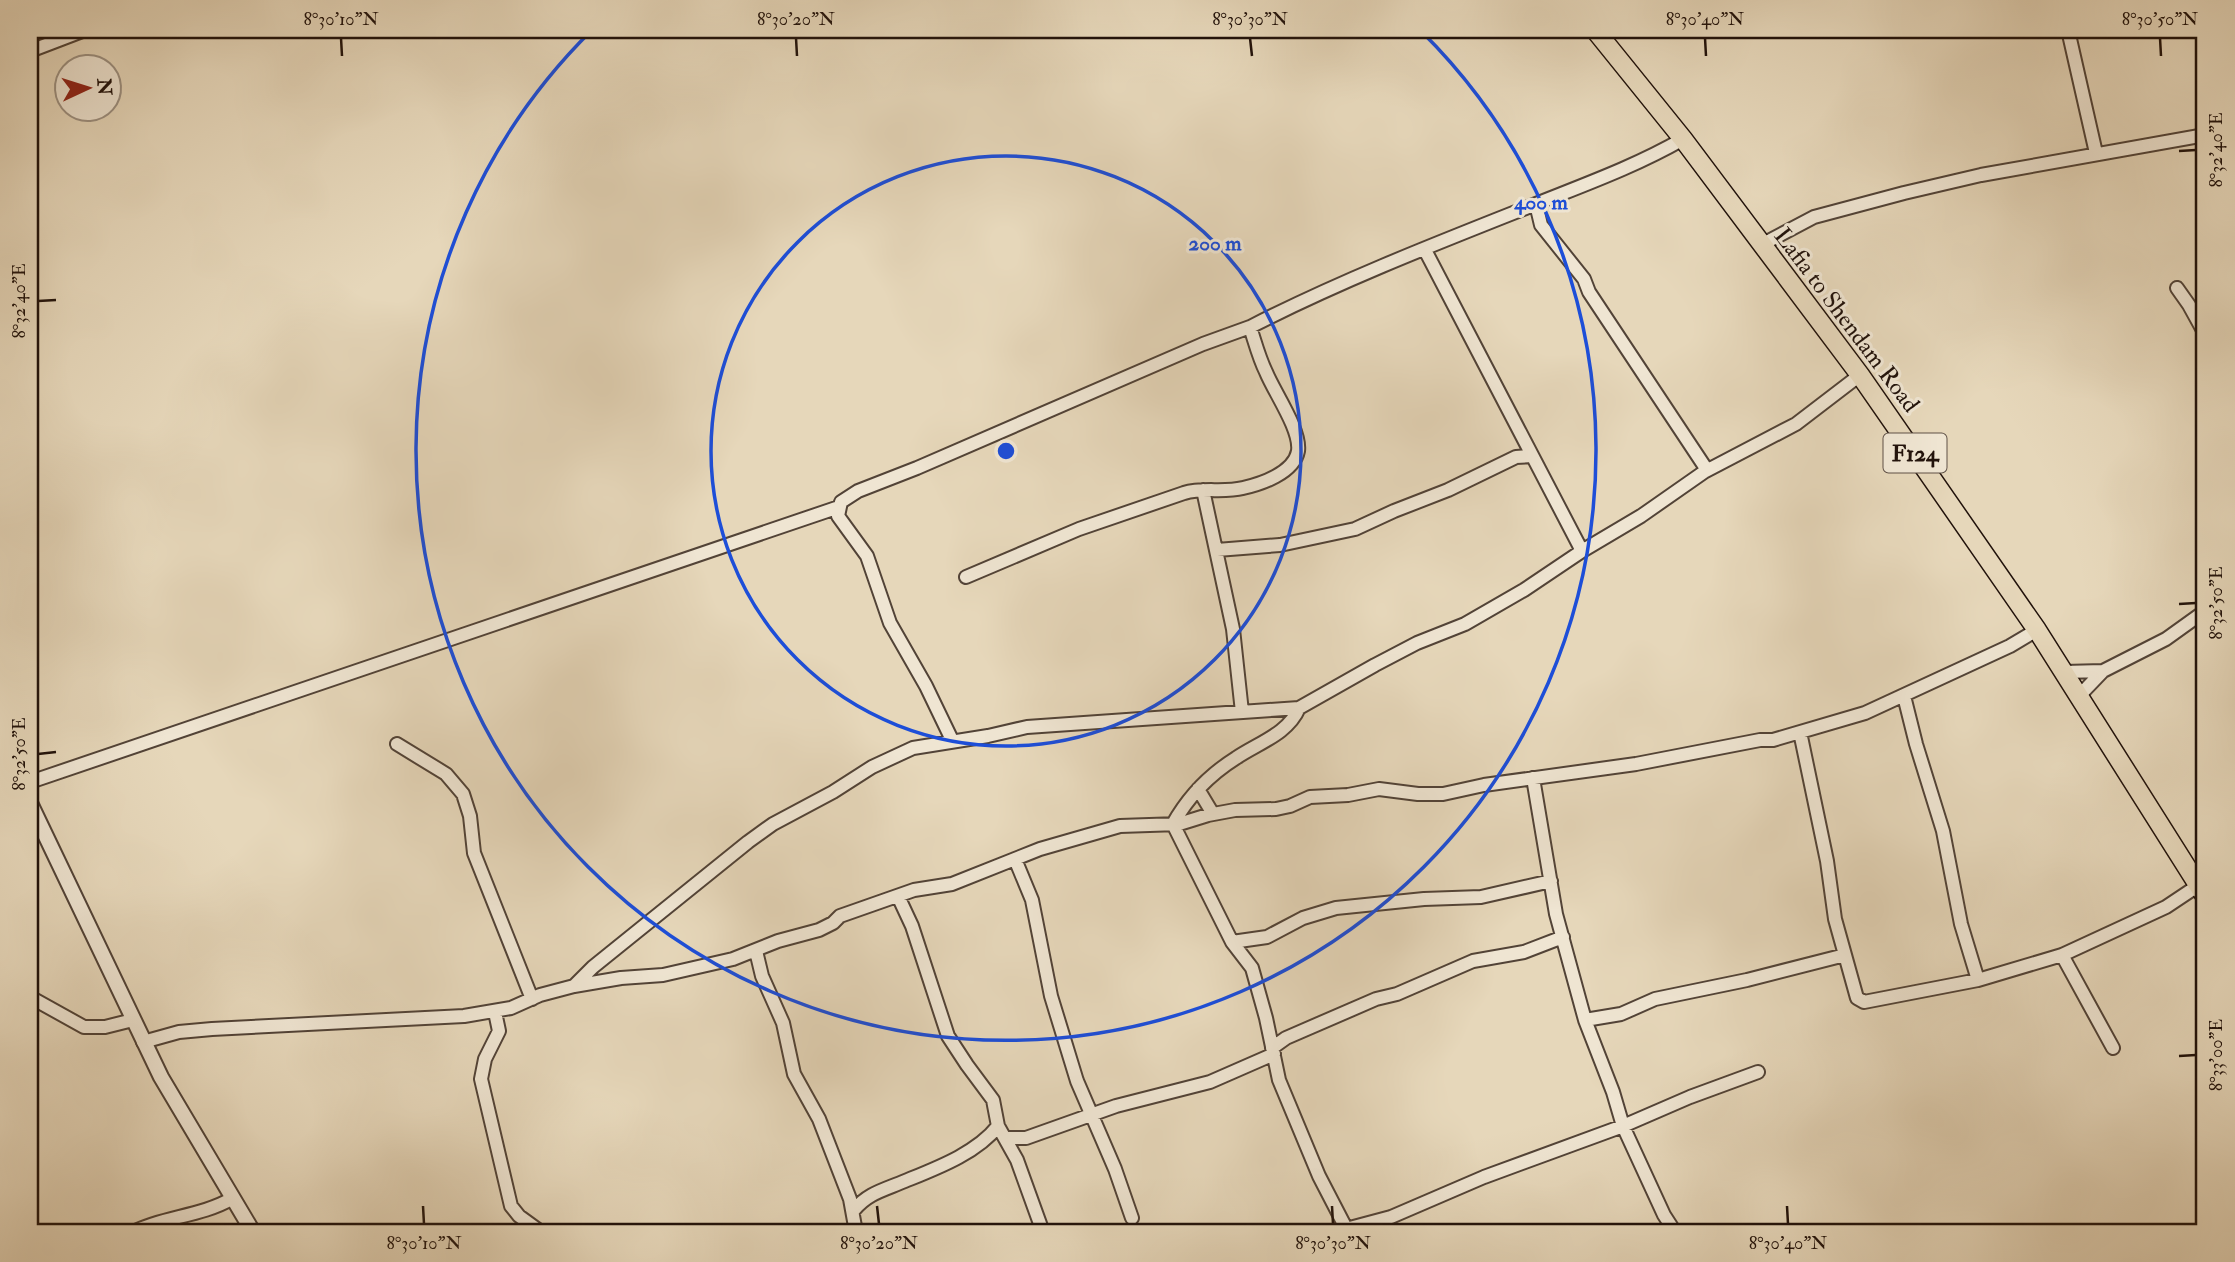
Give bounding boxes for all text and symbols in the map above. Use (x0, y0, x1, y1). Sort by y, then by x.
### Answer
text: 8°30'10"N (303, 8, 379, 31)
text: 8°30'20"N (757, 8, 835, 31)
text: 8°30'30"N (1212, 8, 1288, 31)
text: 8°30'40"N (1666, 8, 1744, 31)
text: 8°30'50"N (2122, 8, 2198, 31)
north arrow (52, 52, 122, 122)
text: N (91, 77, 117, 97)
text: 8°32'40"E (2205, 112, 2228, 188)
text: 400 m (1513, 189, 1568, 216)
street label: Lafia to Shendam Road (1767, 222, 1926, 419)
text: 200 m (1189, 230, 1242, 257)
text: 8°32'40"E (8, 263, 31, 339)
road number: F124 (1884, 433, 1946, 472)
centre of rings (994, 439, 1018, 463)
text: 8°32'50"E (2205, 566, 2228, 640)
text: 8°32'50"E (8, 717, 31, 791)
text: 8°33'00"E (2205, 1019, 2228, 1091)
text: 8°30'10"N (386, 1232, 462, 1255)
text: 8°30'20"N (840, 1232, 918, 1255)
text: 8°30'30"N (1295, 1232, 1371, 1255)
text: 8°30'40"N (1749, 1232, 1827, 1255)

